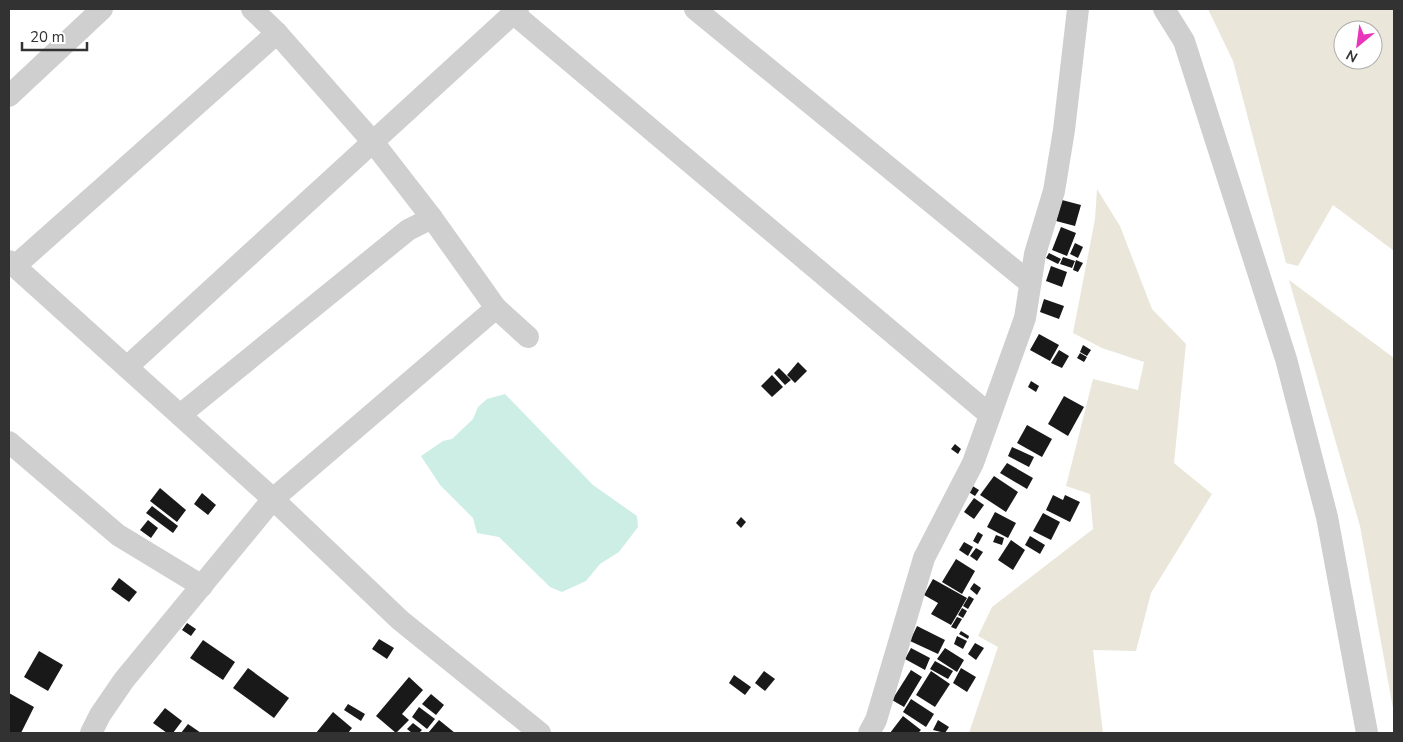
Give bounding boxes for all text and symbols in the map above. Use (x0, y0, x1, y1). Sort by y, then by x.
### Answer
scale bar (22, 20, 88, 52)
north arrow (1333, 20, 1383, 70)
text: 20 m (30, 27, 65, 47)
text: N (1343, 45, 1361, 67)

